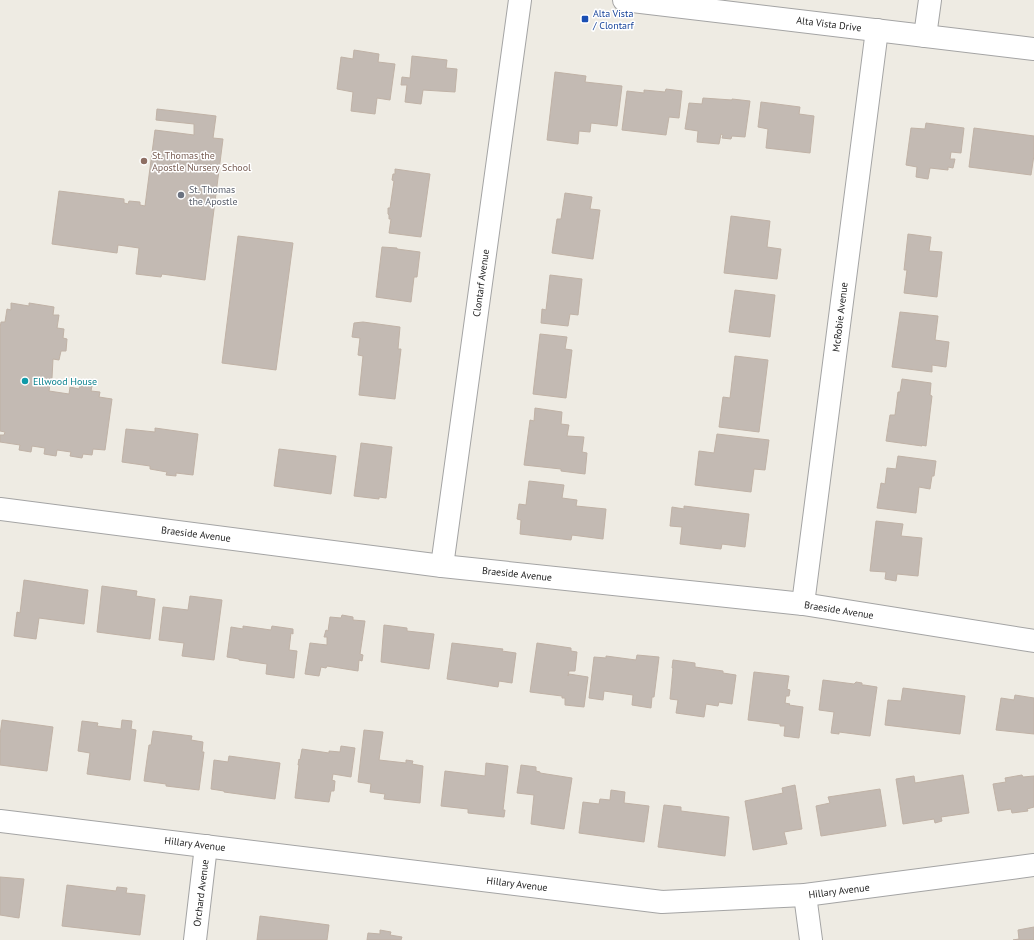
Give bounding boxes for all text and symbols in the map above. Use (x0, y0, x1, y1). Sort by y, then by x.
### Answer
place label: Alta Vista / Clontarf (592, 7, 634, 32)
marker: Alta Vista / Clontarf (580, 14, 590, 24)
street label: Alta Vista Drive (796, 14, 862, 34)
place label: St. Thomas the Apostle Nursery School (152, 149, 251, 174)
marker: St. Thomas the Apostle Nursery School (139, 156, 149, 166)
place label: St. Thomas the Apostle (189, 183, 238, 208)
marker: St. Thomas the Apostle (176, 190, 186, 200)
street label: Clontarf Avenue (470, 248, 492, 318)
street label: McRobie Avenue (829, 281, 851, 353)
place label: Ellwood House (33, 375, 97, 388)
marker: Ellwood House (20, 376, 30, 386)
street label: Braeside Avenue (160, 523, 232, 545)
street label: Braeside Avenue (481, 564, 553, 584)
street label: Braeside Avenue (803, 598, 875, 622)
street label: Hillary Avenue (164, 834, 226, 854)
street label: Orchard Avenue (190, 859, 212, 927)
street label: Hillary Avenue (486, 874, 548, 894)
street label: Hillary Avenue (808, 881, 870, 901)

